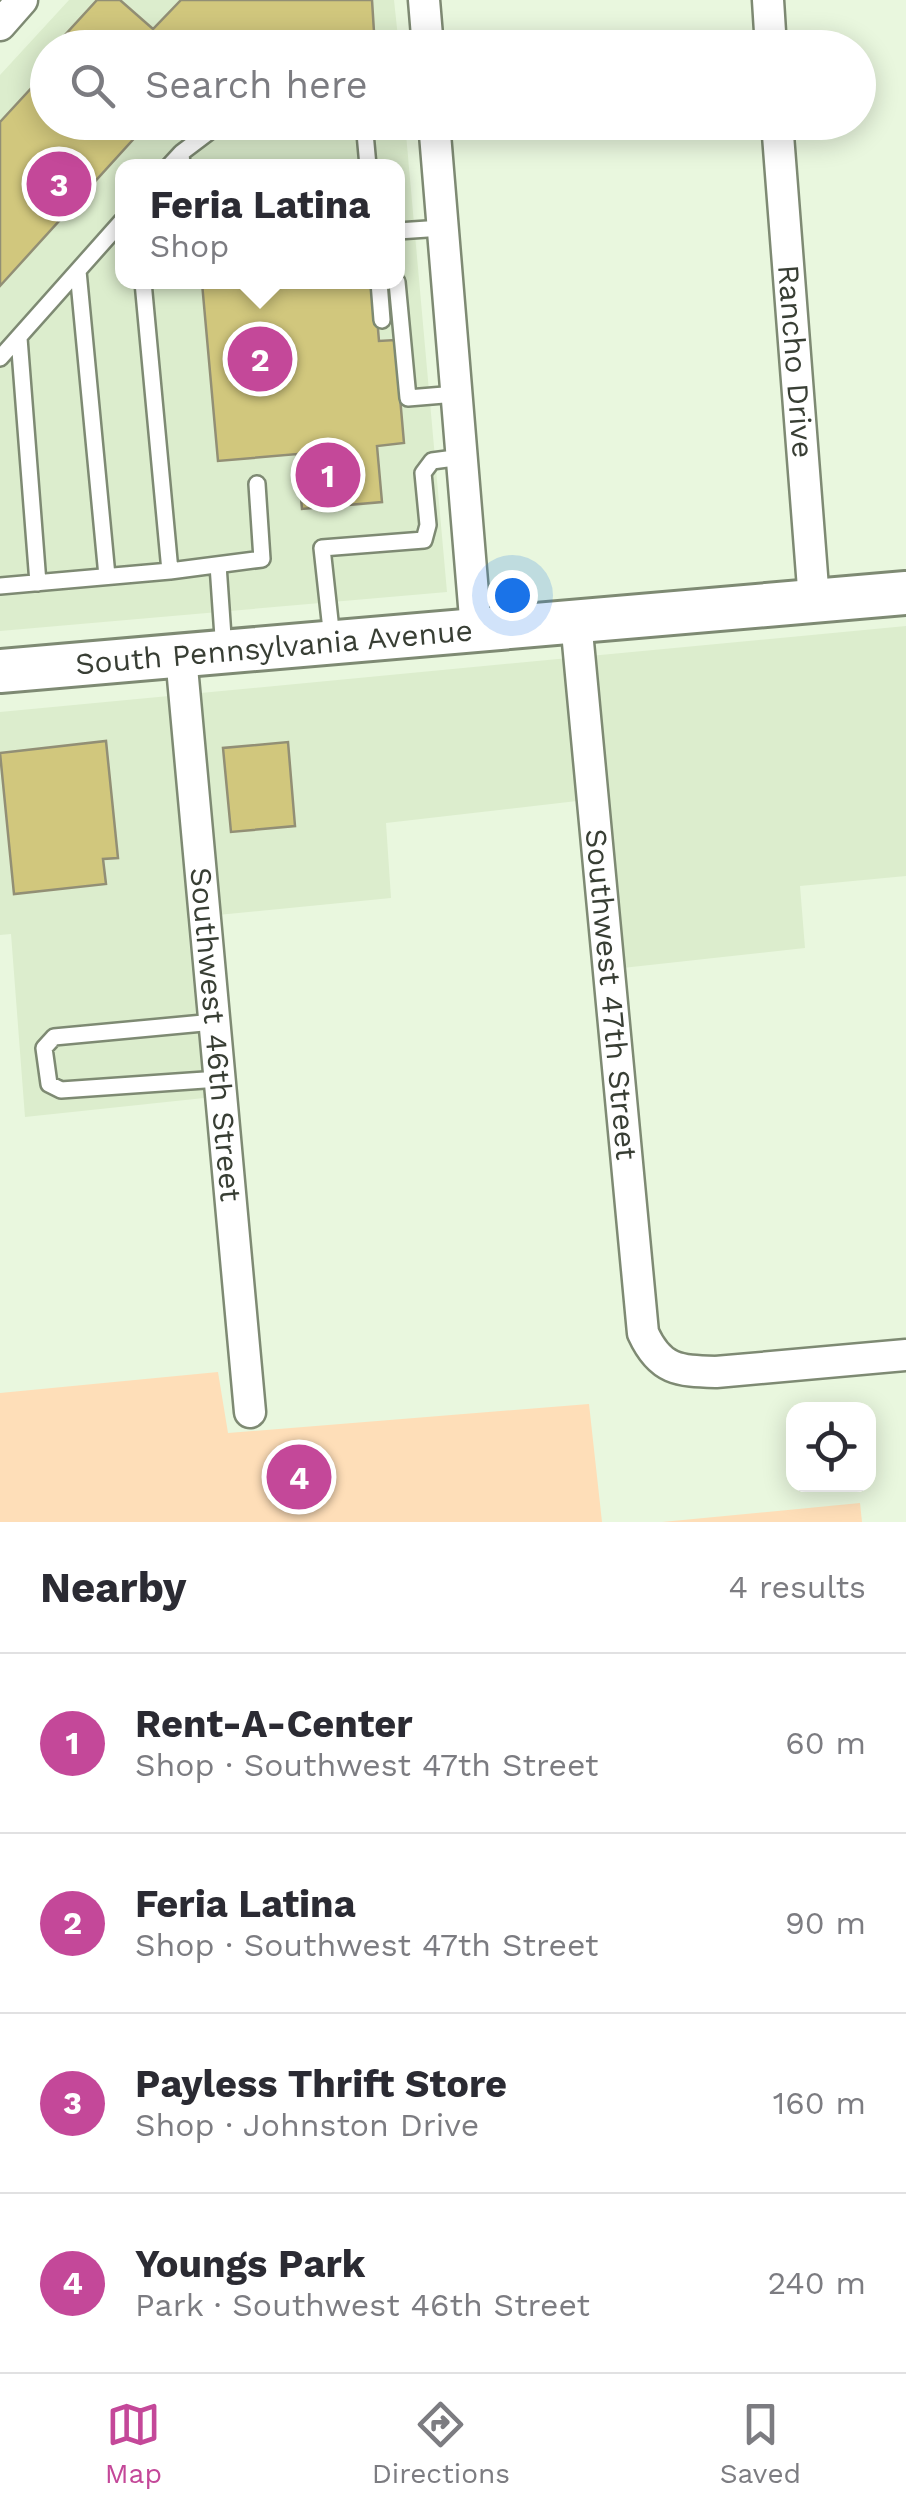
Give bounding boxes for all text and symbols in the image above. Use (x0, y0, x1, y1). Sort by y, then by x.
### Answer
search box (30, 30, 876, 140)
icon: search (65, 58, 120, 113)
text: Search here (145, 63, 368, 107)
pin: 3 (27, 146, 92, 222)
popup (115, 159, 405, 289)
text: Feria Latina (150, 183, 370, 227)
text: Shop (150, 227, 229, 265)
street label: Rancho Drive (771, 263, 821, 459)
pin: 2 (228, 322, 292, 396)
pin: 1 (296, 438, 360, 512)
your location (487, 570, 538, 621)
street label: South Pennsylvania Avenue (74, 612, 474, 681)
street label: Southwest 47th Street (579, 827, 645, 1162)
street label: Southwest 46th Street (183, 866, 249, 1203)
map controls (786, 1402, 876, 1492)
button: locate (786, 1402, 876, 1492)
pin: 4 (266, 1440, 332, 1514)
text: Nearby (40, 1563, 187, 1612)
text: 4 results (728, 1568, 866, 1606)
text: Rent-A-Center (135, 1702, 413, 1746)
text: 1 (66, 1724, 79, 1762)
text: 60 m (785, 1724, 866, 1762)
text: Shop · Southwest 47th Street (135, 1746, 598, 1784)
text: Feria Latina (135, 1882, 356, 1926)
text: 2 (63, 1904, 82, 1942)
text: 90 m (785, 1904, 866, 1942)
text: Shop · Southwest 47th Street (135, 1926, 598, 1964)
text: Payless Thrift Store (135, 2062, 507, 2106)
text: 3 (63, 2084, 82, 2122)
text: 160 m (773, 2084, 866, 2122)
text: Shop · Johnston Drive (135, 2106, 479, 2144)
text: Youngs Park (135, 2242, 365, 2286)
text: 4 (62, 2264, 83, 2302)
text: 240 m (767, 2264, 866, 2302)
text: Park · Southwest 46th Street (135, 2286, 590, 2324)
tab: Map (105, 2397, 162, 2490)
tab: Directions (372, 2397, 510, 2490)
tab: Saved (720, 2397, 801, 2490)

